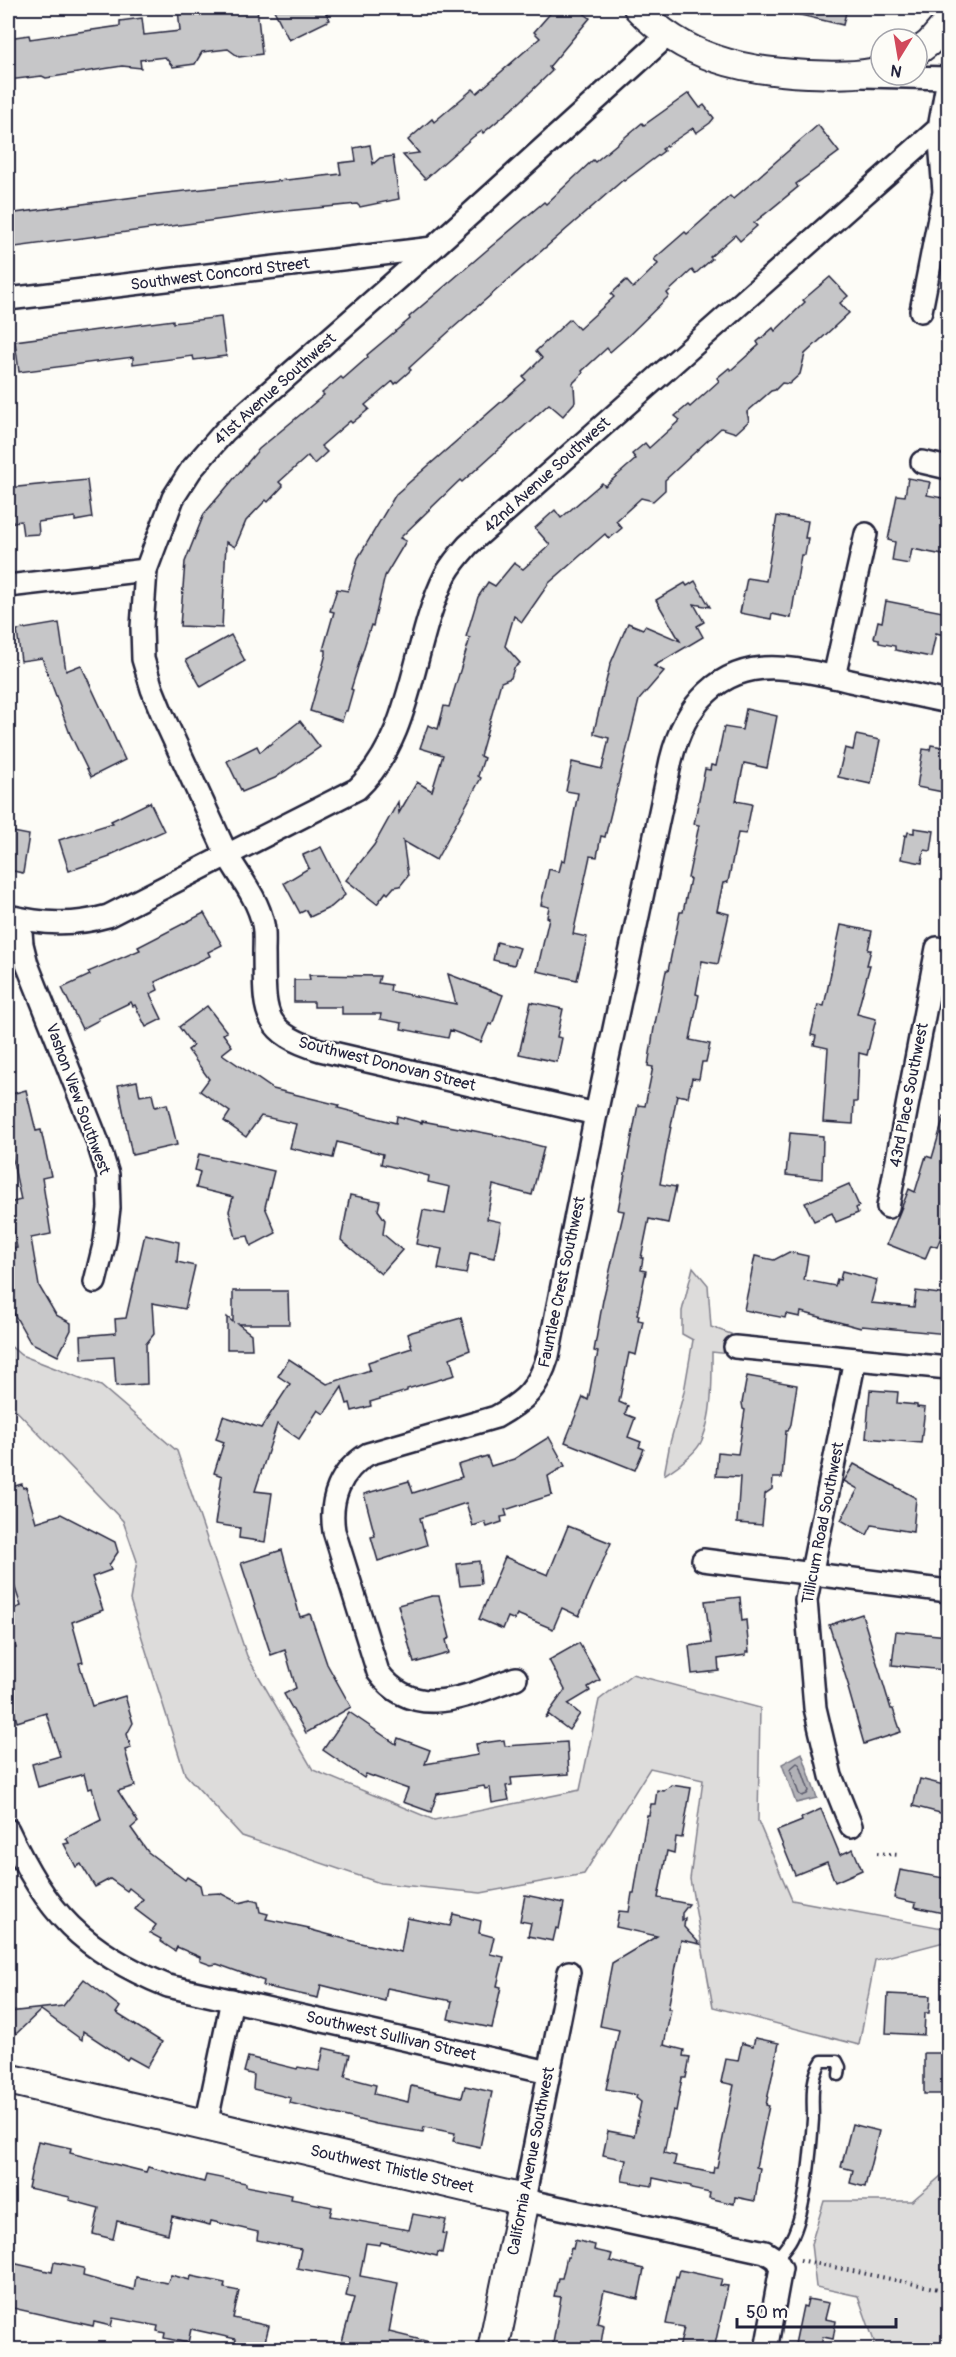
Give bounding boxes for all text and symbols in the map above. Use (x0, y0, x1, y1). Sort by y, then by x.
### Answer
north arrow (869, 27, 929, 87)
text: N (889, 60, 904, 82)
street label: Southwest Concord Street (130, 253, 311, 295)
street label: 41st Avenue Southwest (210, 329, 341, 449)
street label: 42nd Avenue Southwest (480, 413, 615, 537)
street label: Vashon View Southwest (41, 1021, 115, 1178)
street label: 43rd Place Southwest (885, 1021, 933, 1169)
street label: Southwest Donovan Street (296, 1032, 478, 1096)
street label: Fauntlee Crest Southwest (534, 1194, 590, 1370)
street label: Tillicum Road Southwest (798, 1440, 849, 1606)
street label: Southwest Sullivan Street (304, 2007, 479, 2065)
street label: California Avenue Southwest (503, 2065, 559, 2257)
street label: Southwest Thistle Street (308, 2140, 476, 2198)
scale bar (737, 2291, 896, 2329)
text: 50 m (746, 2301, 788, 2324)

